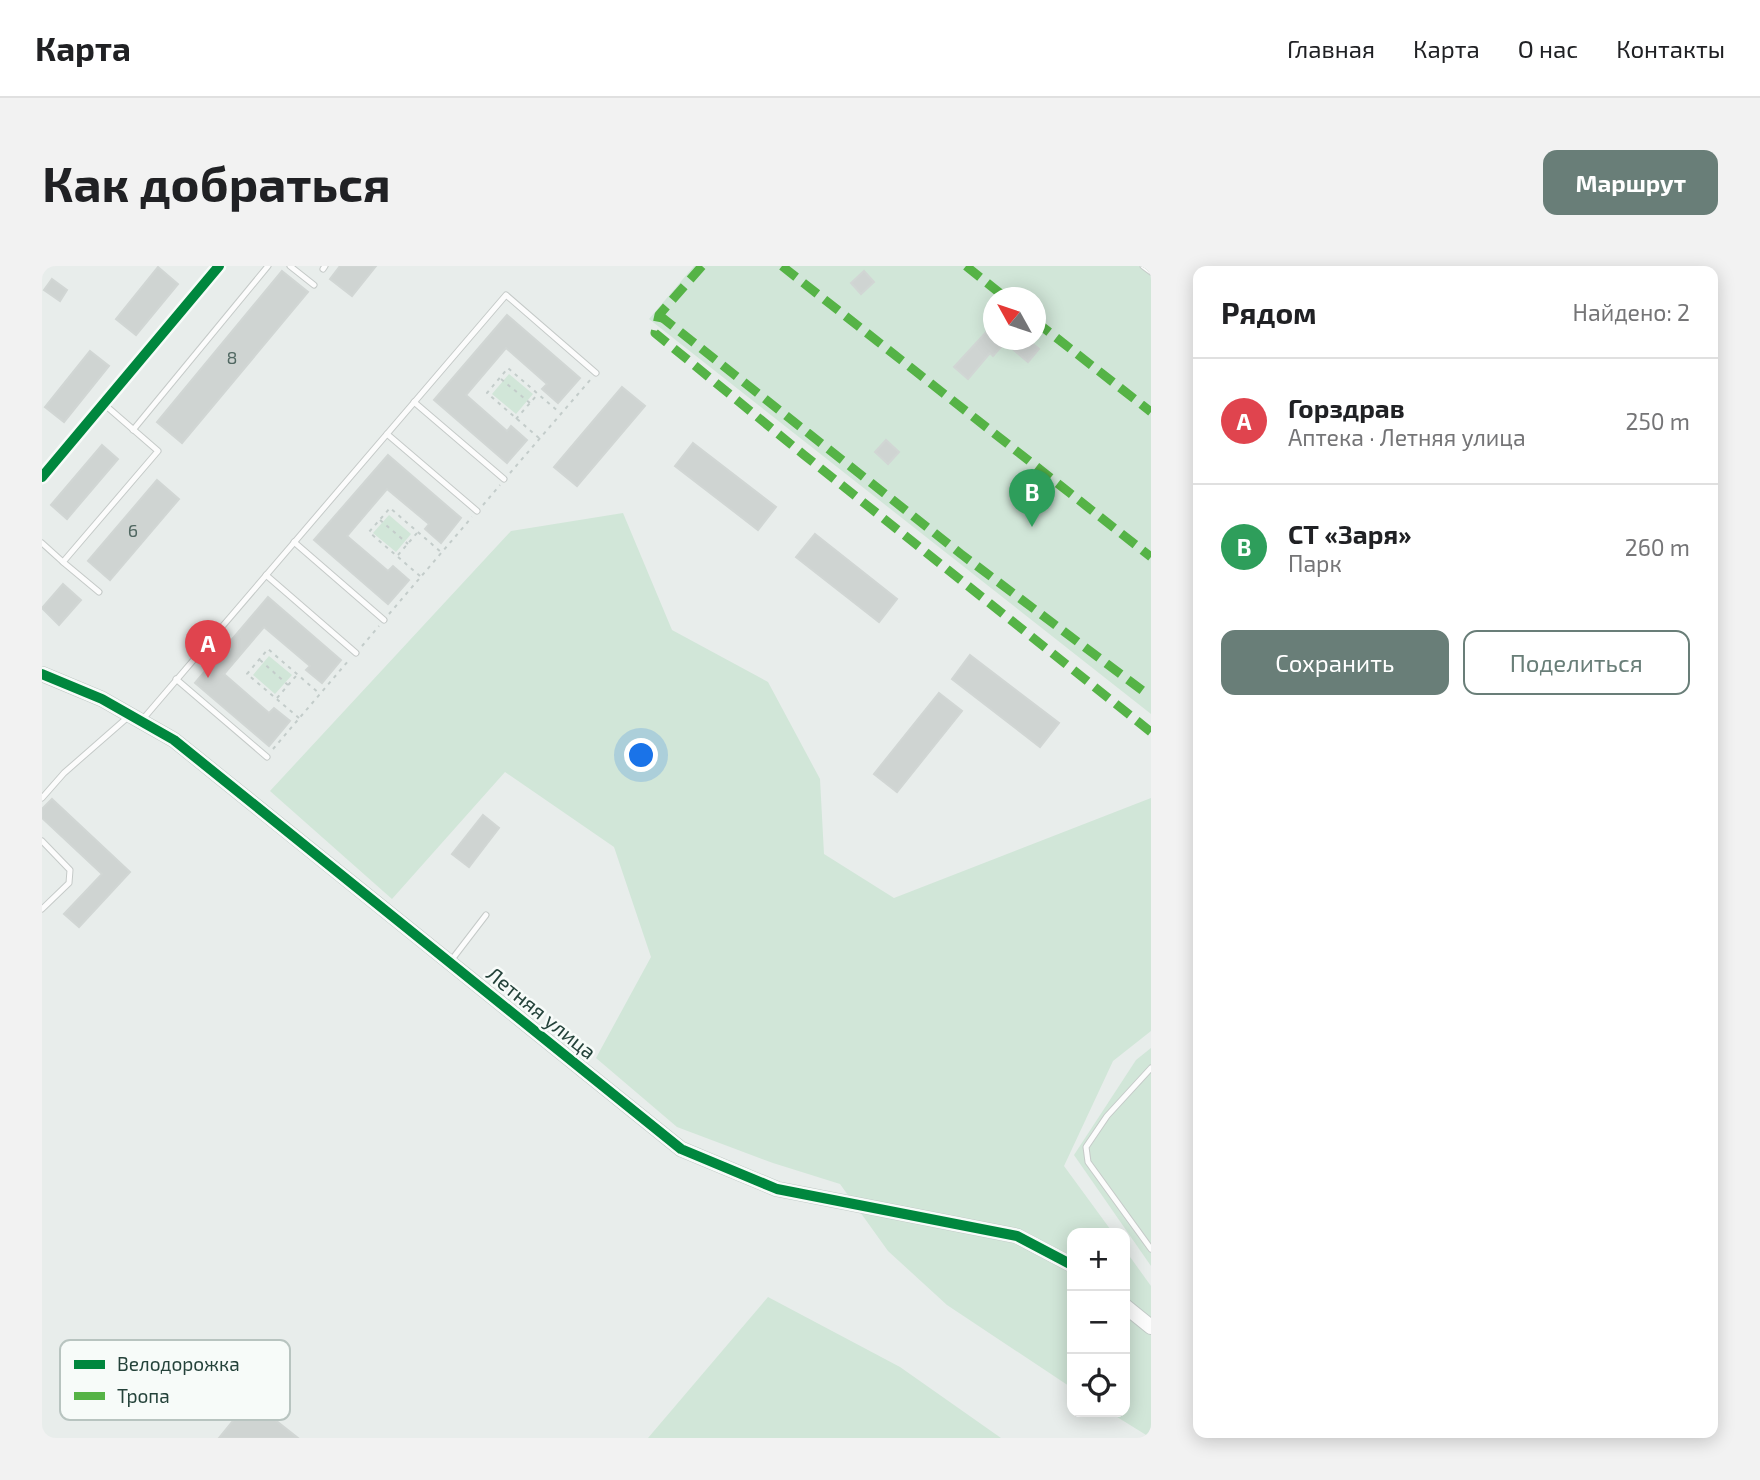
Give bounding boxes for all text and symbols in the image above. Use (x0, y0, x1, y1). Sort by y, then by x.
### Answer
text: Карта (35, 28, 131, 68)
text: Главная (1287, 34, 1375, 63)
text: Карта (1413, 34, 1480, 63)
text: О нас (1518, 34, 1578, 63)
text: Контакты (1616, 34, 1725, 63)
button: Маршрут (1543, 150, 1718, 215)
text: Как добраться (42, 153, 391, 212)
north arrow (983, 287, 1046, 350)
text: Рядом (1221, 294, 1317, 330)
text: Найдено: 2 (1573, 298, 1690, 326)
house number: 8 (227, 346, 237, 368)
text: Горздрав (1288, 392, 1405, 423)
text: A (1236, 407, 1252, 435)
text: 250 m (1626, 407, 1690, 435)
text: Аптека · Летняя улица (1288, 423, 1526, 451)
pin: B (1009, 469, 1055, 527)
text: СТ «Заря» (1288, 518, 1412, 549)
house number: 6 (128, 519, 138, 541)
text: B (1237, 533, 1251, 561)
text: 260 m (1625, 533, 1690, 561)
text: Парк (1288, 549, 1342, 577)
pin: A (185, 620, 231, 678)
button: Сохранить (1221, 630, 1449, 695)
button: Поделиться (1463, 630, 1690, 695)
your location (624, 738, 658, 772)
street label: Летняя улица (482, 960, 602, 1064)
map controls (1067, 1228, 1130, 1417)
button: + (1067, 1228, 1130, 1291)
button: − (1067, 1291, 1130, 1354)
legend (60, 1340, 290, 1420)
text: Велодорожка (117, 1352, 240, 1375)
button: locate (1067, 1354, 1130, 1417)
text: Тропа (117, 1384, 170, 1407)

